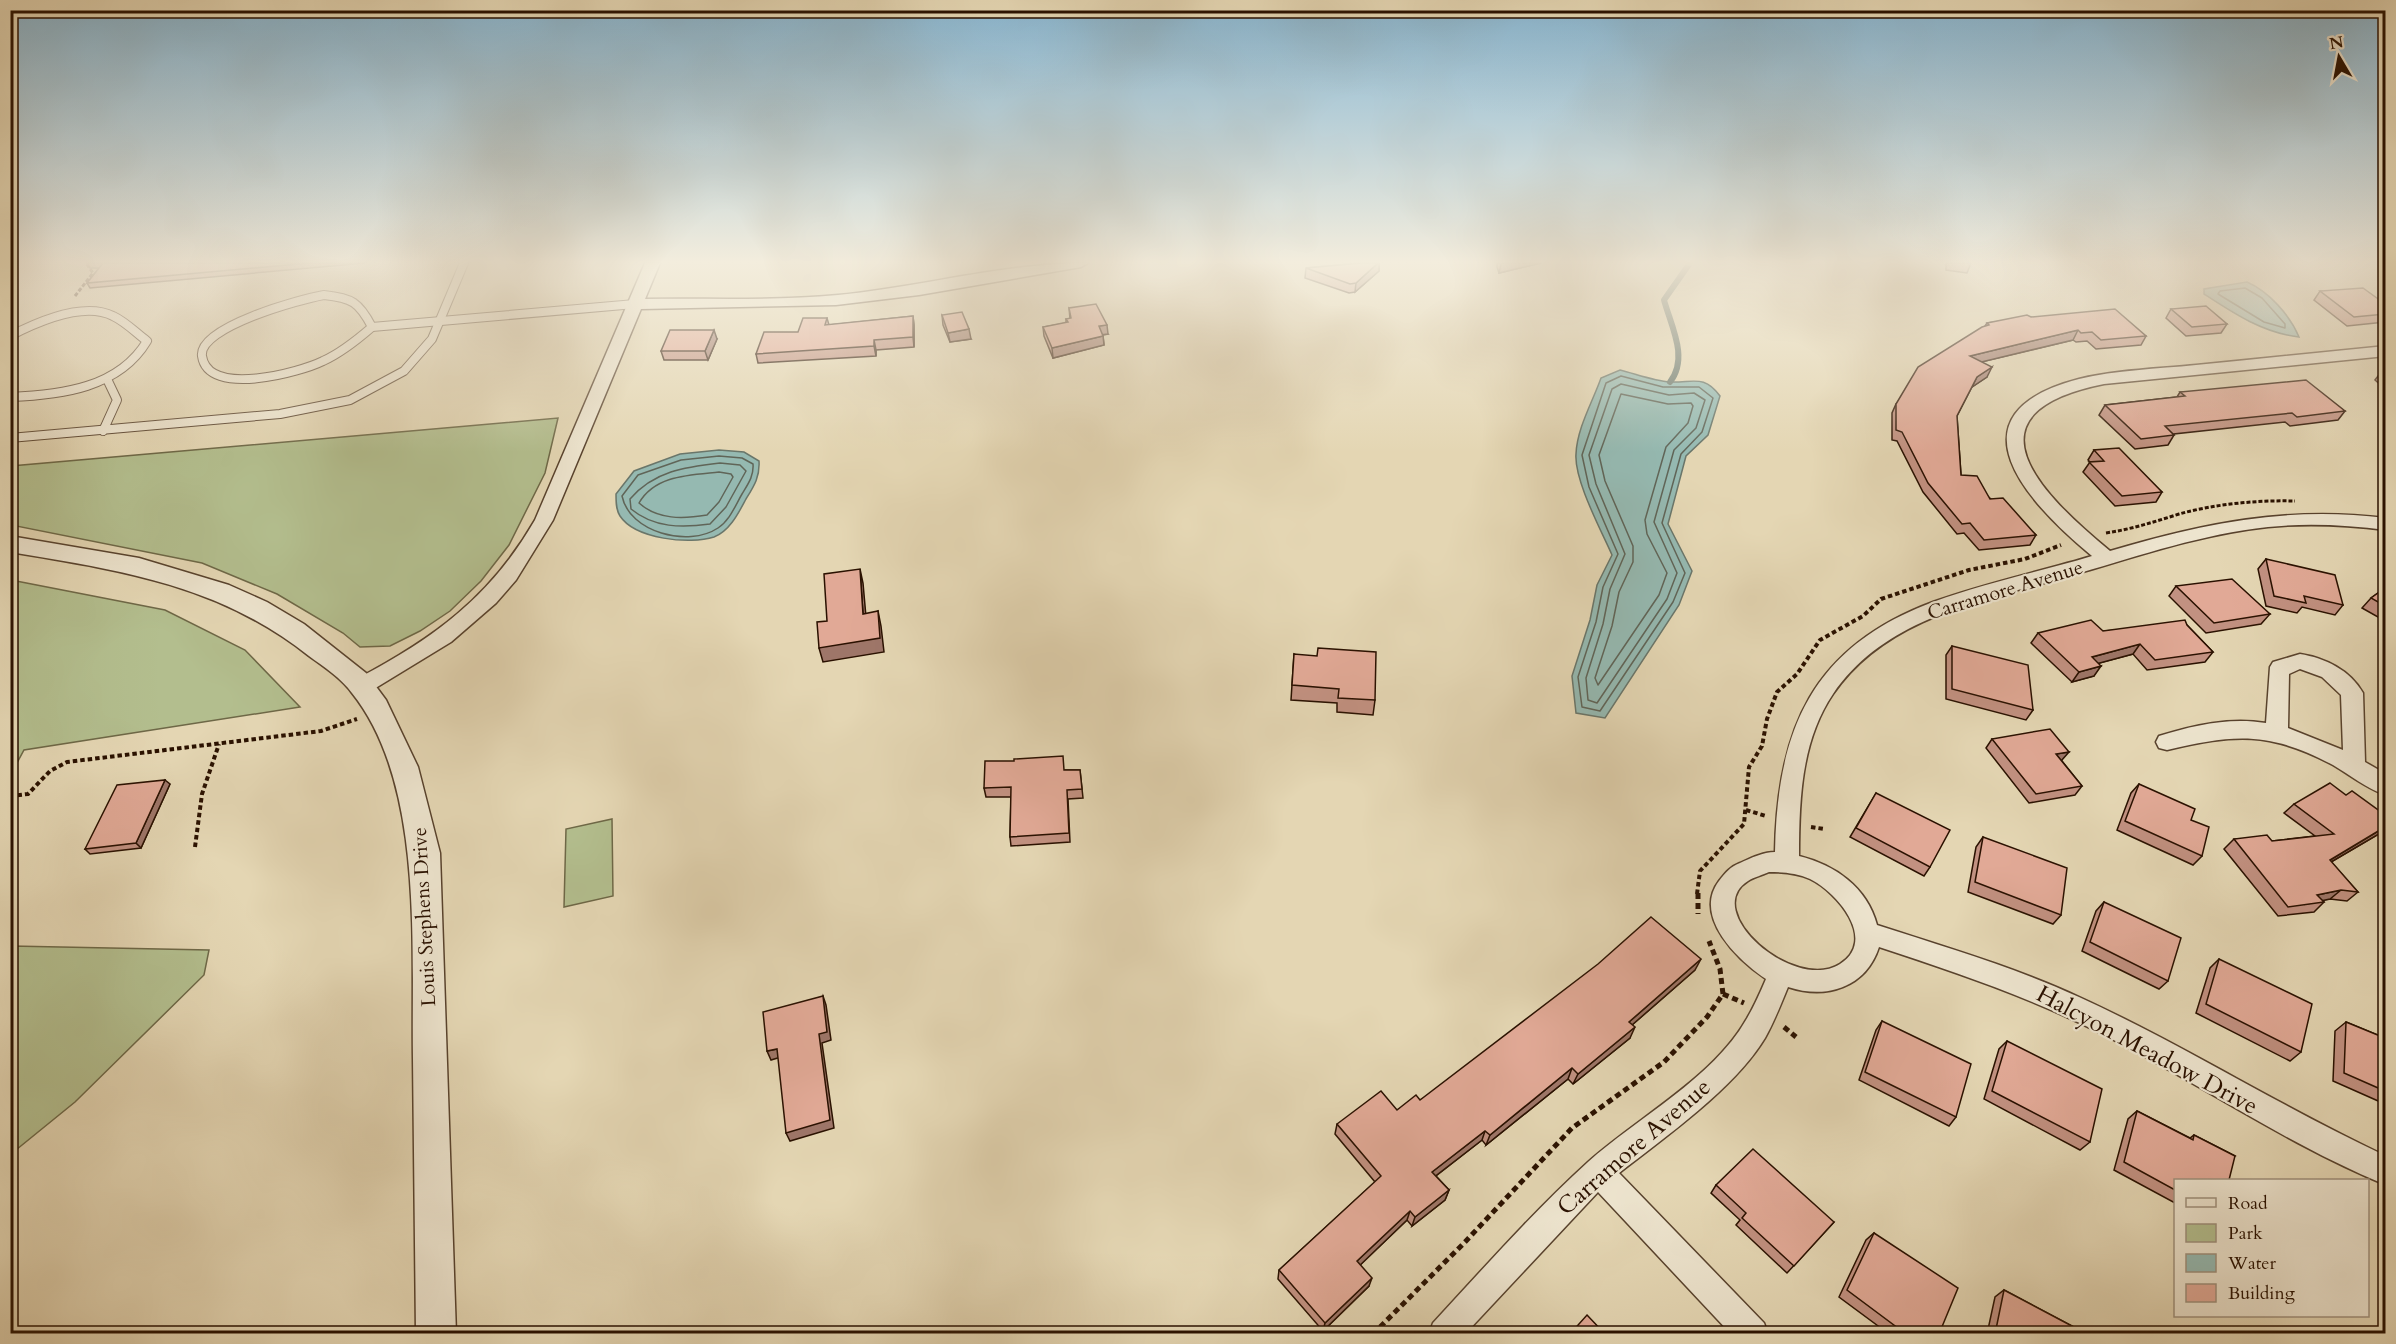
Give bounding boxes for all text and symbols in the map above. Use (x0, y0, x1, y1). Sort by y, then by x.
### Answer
north arrow (2309, 27, 2369, 87)
text: N (2328, 31, 2345, 55)
street label: Carramore Avenue (1924, 553, 2086, 627)
street label: Louis Stephens Drive (406, 827, 442, 1007)
street label: Halcyon Meadow Drive (2030, 978, 2264, 1122)
street label: Carramore Avenue (1550, 1071, 1718, 1223)
legend (2174, 1179, 2369, 1317)
text: Road (2228, 1191, 2268, 1216)
text: Park (2228, 1221, 2263, 1246)
text: Water (2227, 1251, 2277, 1276)
text: Building (2228, 1281, 2296, 1306)

